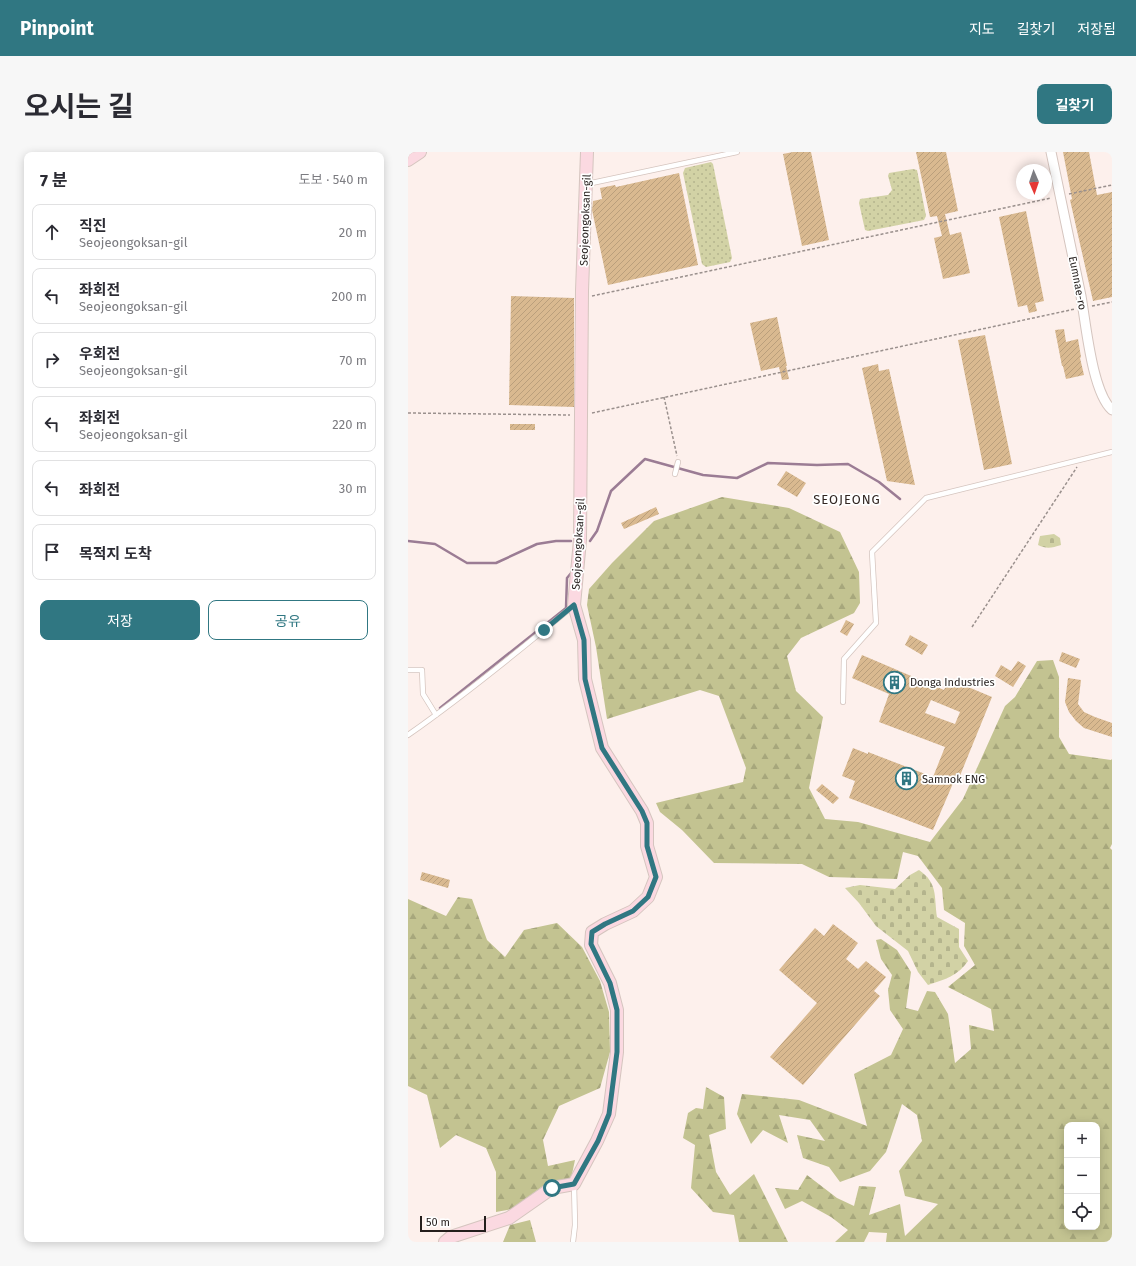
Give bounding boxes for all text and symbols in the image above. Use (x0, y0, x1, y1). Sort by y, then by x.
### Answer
text: Pinpoint (20, 17, 94, 40)
text: 지도 (969, 21, 995, 38)
text: 길찾기 (1017, 21, 1055, 38)
text: 저장됨 (1077, 21, 1116, 38)
button: 길찾기 (1037, 84, 1112, 124)
text: 오시는 길 (24, 90, 134, 123)
north arrow (1016, 164, 1052, 200)
text: 7 분 (40, 170, 68, 191)
text: 도보 · 540 m (299, 172, 368, 187)
street label: Seojeongoksan-gil (577, 174, 594, 266)
text: 직진 (79, 217, 107, 235)
icon: ahead (41, 221, 63, 243)
text: 20 m (339, 225, 367, 240)
text: Seojeongoksan-gil (79, 235, 188, 250)
street label: Eumnae-ro (1066, 255, 1089, 311)
text: 좌회전 (79, 281, 120, 299)
icon: left (41, 285, 63, 307)
text: 200 m (331, 289, 367, 304)
text: Seojeongoksan-gil (79, 299, 188, 314)
text: 우회전 (79, 345, 120, 363)
icon: right (41, 349, 63, 371)
text: 70 m (340, 353, 367, 368)
text: Seojeongoksan-gil (79, 363, 188, 378)
text: 좌회전 (79, 409, 120, 427)
icon: left (41, 413, 63, 435)
text: 220 m (332, 417, 367, 432)
text: Seojeongoksan-gil (79, 427, 188, 442)
icon: left (41, 477, 63, 499)
text: 좌회전 (79, 481, 120, 499)
text: 30 m (339, 481, 367, 496)
district label: SEOJEONG (813, 492, 881, 507)
street label: Seojeongoksan-gil (570, 498, 587, 590)
icon: arrive (41, 541, 63, 563)
text: 목적지 도착 (79, 545, 152, 563)
button: 저장 (40, 600, 200, 640)
button: 공유 (208, 600, 368, 640)
route end (535, 621, 553, 639)
building icon: Donga Industries (881, 669, 907, 695)
place label: Donga Industries (910, 676, 995, 689)
building icon: Samnok ENG (893, 766, 919, 792)
place label: Samnok ENG (922, 773, 985, 786)
map controls (1064, 1122, 1100, 1230)
button: + (1064, 1122, 1100, 1158)
button: − (1064, 1158, 1100, 1194)
route start (543, 1179, 561, 1197)
button: locate (1064, 1194, 1100, 1230)
scale bar (420, 1214, 486, 1233)
text: 50 m (426, 1216, 450, 1229)

